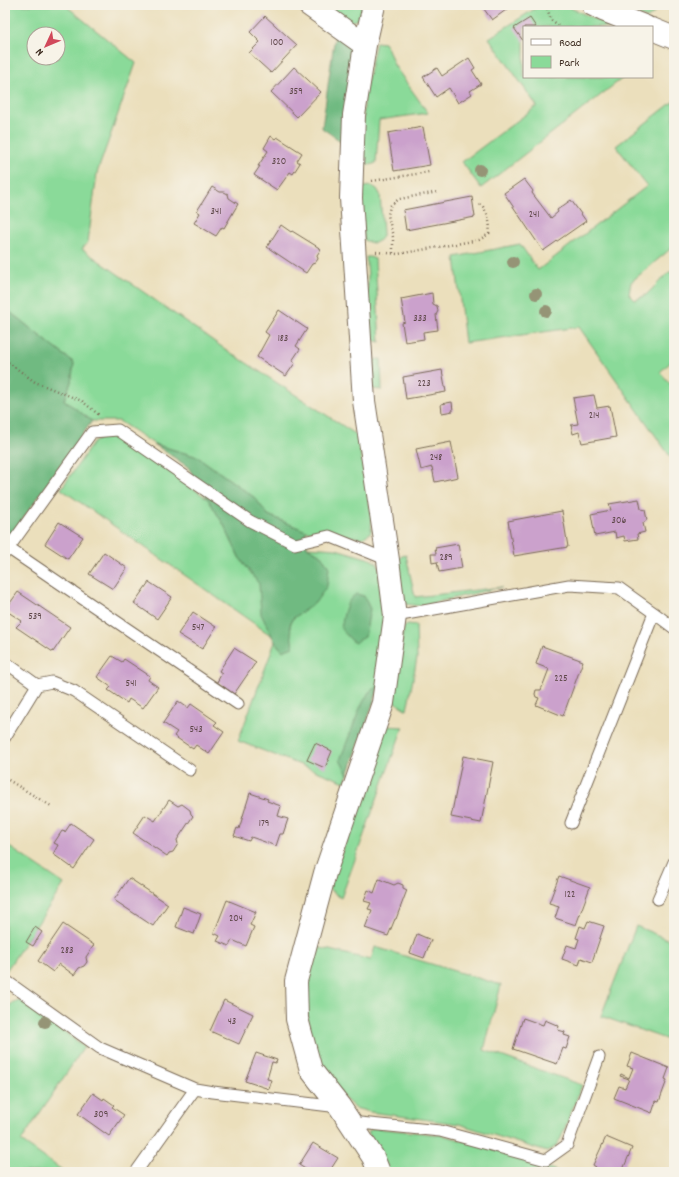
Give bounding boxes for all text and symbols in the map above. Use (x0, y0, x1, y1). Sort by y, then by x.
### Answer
north arrow (26, 26, 66, 66)
legend (523, 26, 653, 78)
text: Road (559, 35, 581, 52)
house number: 100 (270, 36, 284, 50)
text: N (32, 44, 48, 59)
text: Park (559, 55, 580, 72)
house number: 359 (289, 85, 303, 99)
house number: 320 (272, 155, 286, 169)
house number: 341 (211, 205, 221, 219)
house number: 241 (529, 208, 539, 222)
house number: 333 (413, 312, 427, 326)
house number: 183 (278, 332, 288, 346)
house number: 223 (417, 377, 431, 391)
house number: 214 (589, 409, 599, 423)
house number: 248 (430, 451, 442, 465)
house number: 306 (612, 514, 626, 528)
house number: 289 (440, 551, 452, 565)
house number: 539 (28, 610, 42, 624)
house number: 547 (192, 621, 204, 635)
house number: 225 (554, 672, 568, 686)
house number: 541 (126, 677, 136, 691)
house number: 543 (189, 723, 203, 737)
house number: 179 (259, 817, 269, 831)
house number: 122 (565, 888, 575, 902)
house number: 204 (229, 912, 243, 926)
house number: 283 (61, 944, 73, 958)
house number: 43 (228, 1015, 236, 1029)
house number: 309 (94, 1108, 108, 1122)

